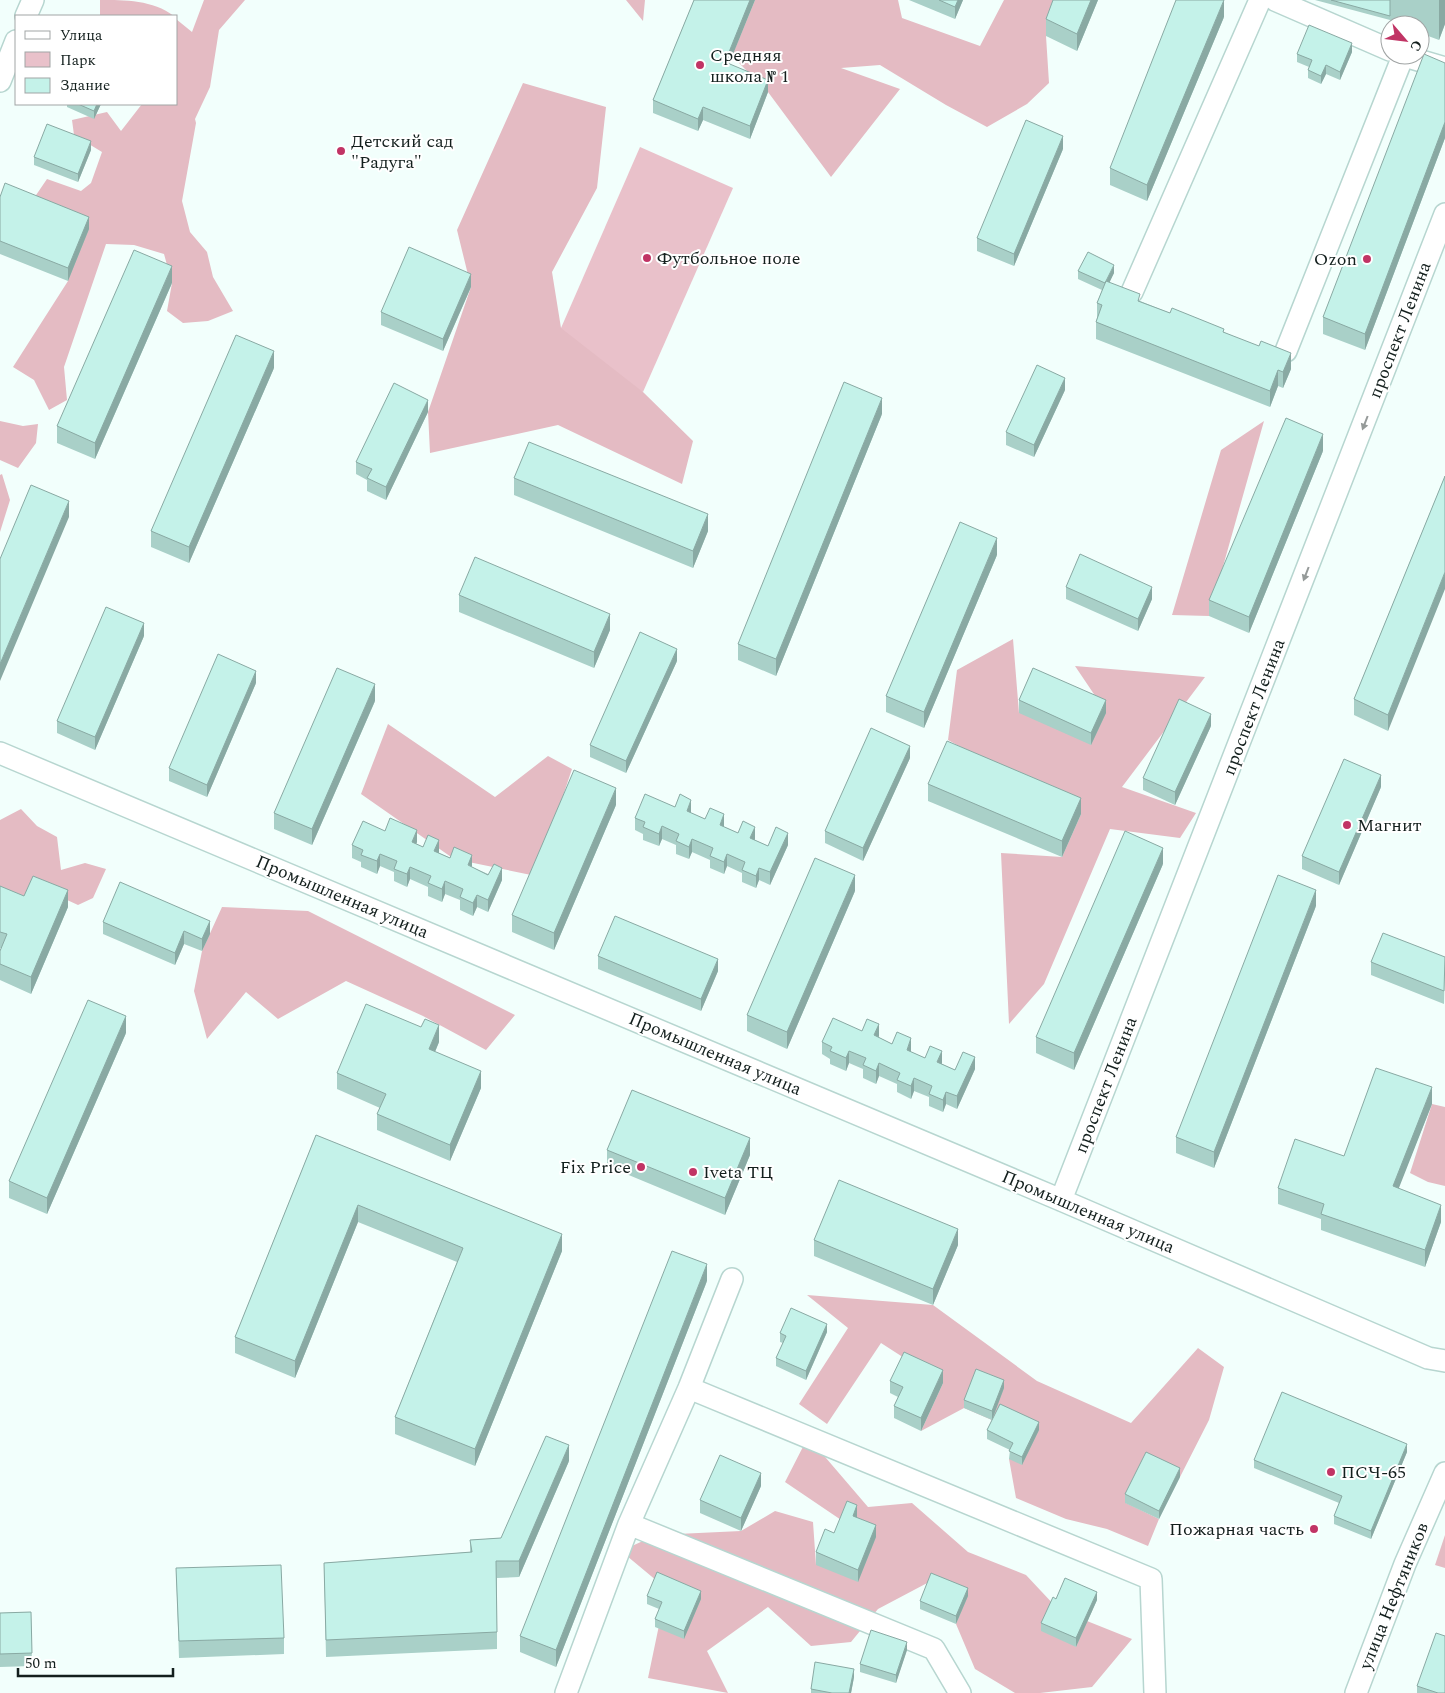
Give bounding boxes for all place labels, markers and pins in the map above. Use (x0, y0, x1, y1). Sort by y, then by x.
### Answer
place label: Средняя школа № 1 (710, 42, 789, 90)
marker: Средняя школа № 1 (694, 59, 706, 71)
place label: Детский сад "Радуга" (351, 128, 454, 176)
marker: Детский сад "Радуга" (335, 145, 347, 157)
place label: Футбольное поле (657, 245, 800, 272)
place label: Ozon (1314, 246, 1357, 273)
marker: Футбольное поле (641, 252, 653, 264)
marker: Ozon (1361, 253, 1373, 265)
place label: Магнит (1357, 812, 1422, 839)
marker: Магнит (1341, 819, 1353, 831)
place label: Fix Price (560, 1154, 631, 1181)
place label: Iveta ТЦ (703, 1159, 773, 1186)
marker: Fix Price (635, 1161, 647, 1173)
marker: Iveta ТЦ (687, 1166, 699, 1178)
place label: ПСЧ-65 (1341, 1459, 1406, 1486)
marker: ПСЧ-65 (1325, 1466, 1337, 1478)
place label: Пожарная часть (1169, 1516, 1304, 1543)
marker: Пожарная часть (1308, 1523, 1320, 1535)

